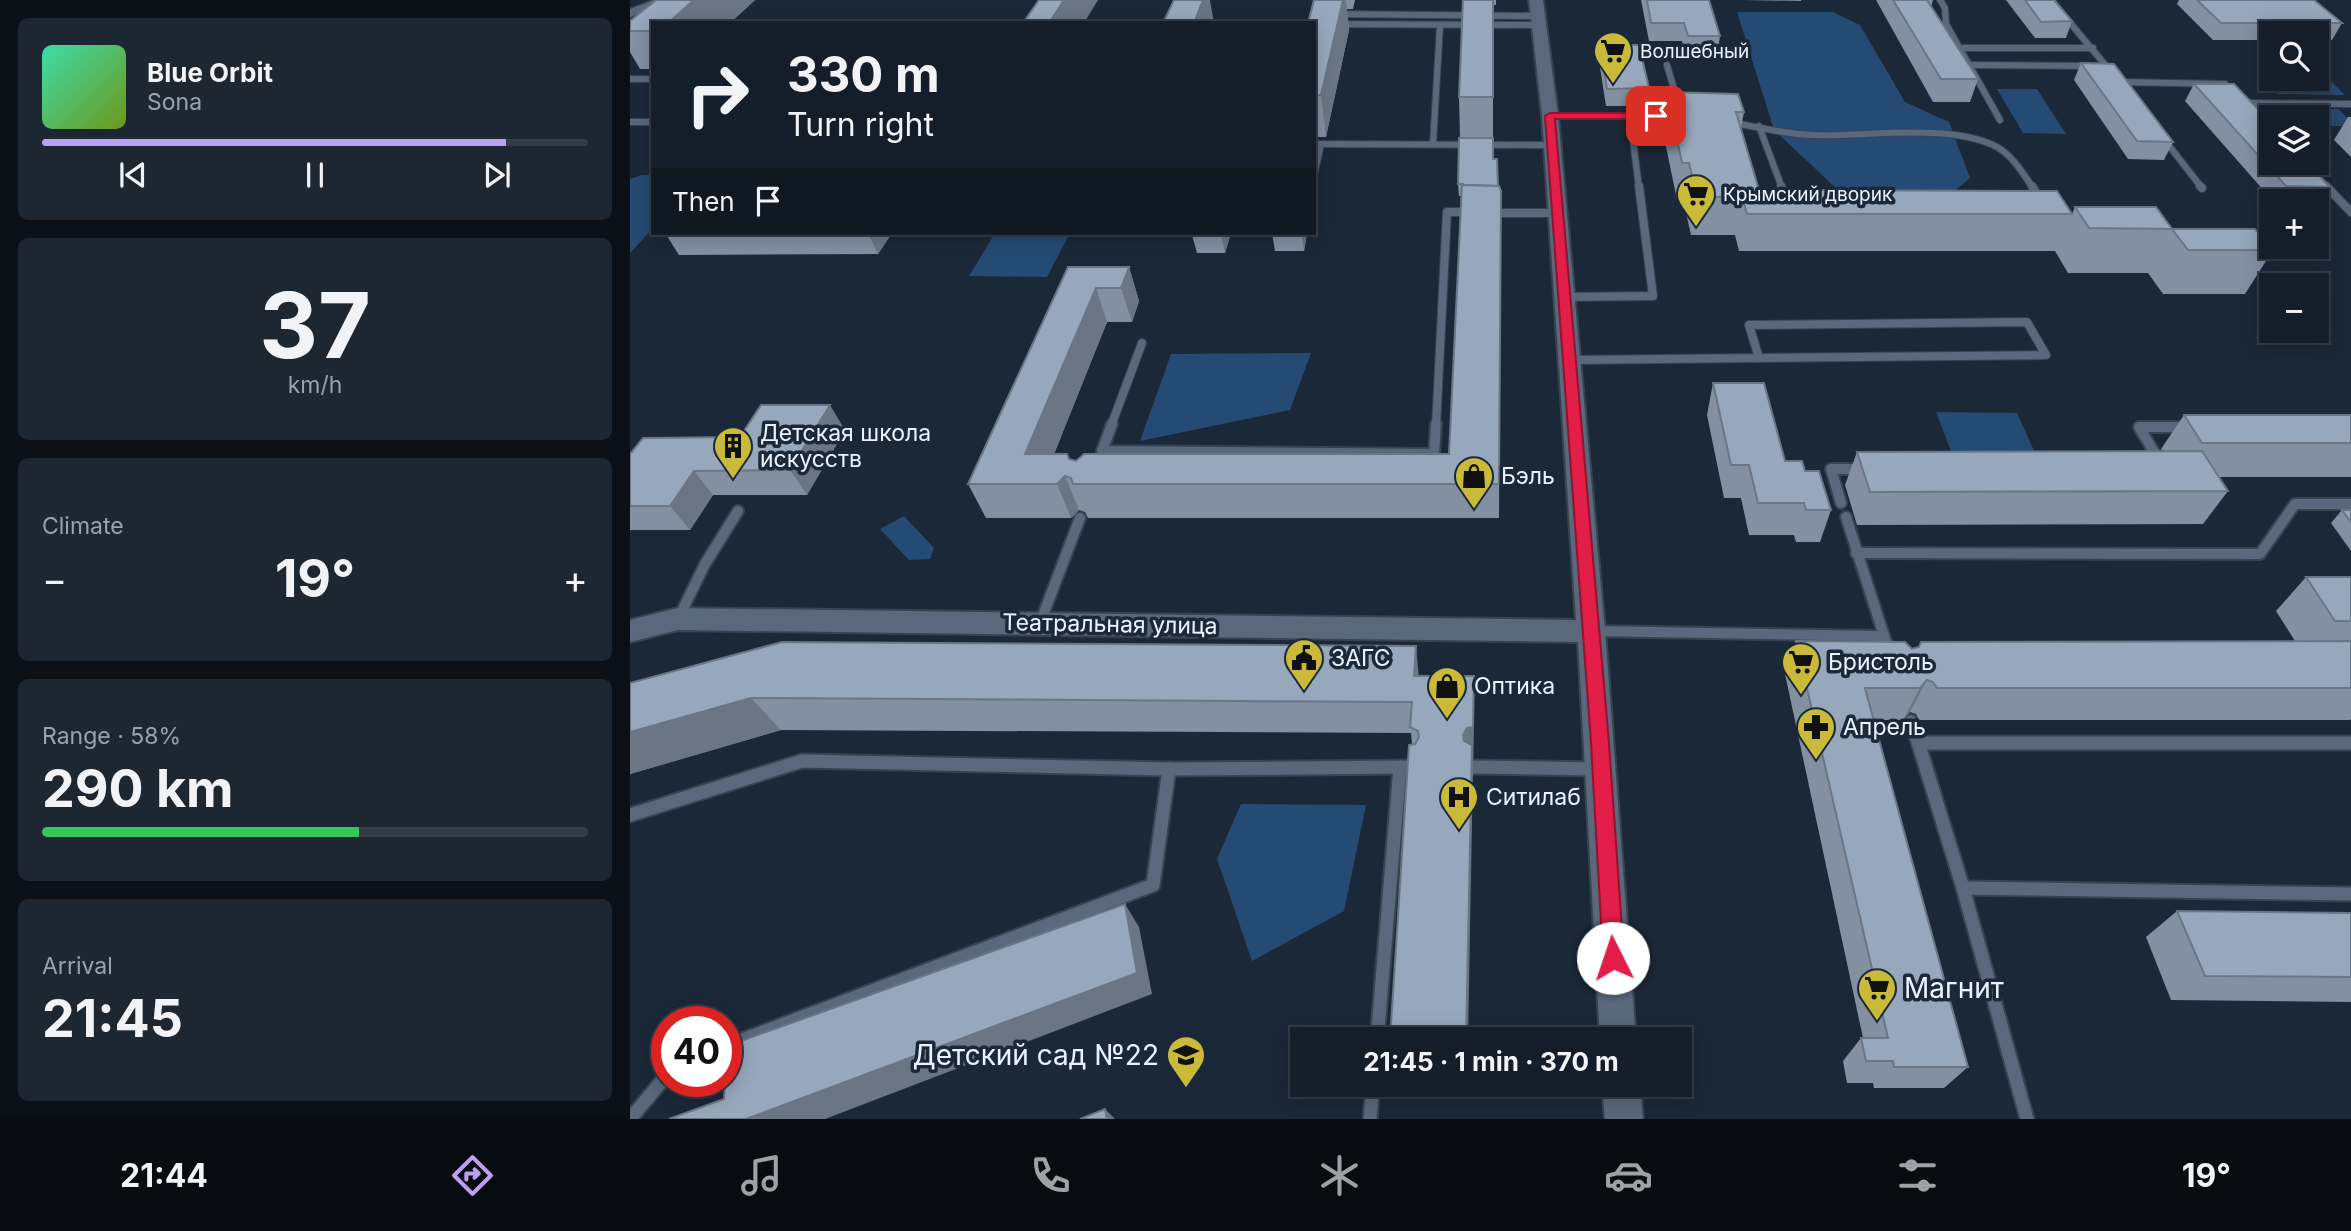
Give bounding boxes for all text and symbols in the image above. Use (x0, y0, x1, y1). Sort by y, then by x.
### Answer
map controls (2259, 21, 2329, 343)
button: search (2259, 21, 2329, 91)
supermarket icon: Волшебный (1592, 30, 1634, 85)
place label: Волшебный (1640, 40, 1749, 63)
text: 330 m (787, 45, 940, 104)
icon: right (672, 49, 763, 140)
text: Blue Orbit (147, 57, 273, 88)
pin (1626, 86, 1686, 146)
text: Sona (147, 88, 202, 116)
icon: arrive (1637, 97, 1675, 135)
text: Turn right (787, 105, 934, 144)
button: layers (2259, 105, 2329, 175)
icon: previous (114, 156, 152, 194)
icon: pause (296, 156, 334, 194)
icon: next (478, 156, 516, 194)
supermarket icon: Крымский дворик (1675, 173, 1717, 228)
icon: arrive (749, 182, 787, 220)
place label: Крымский дворик (1723, 183, 1893, 206)
text: Then (672, 186, 735, 217)
button: + (2259, 189, 2329, 259)
text: 37 (259, 270, 371, 380)
button: − (2259, 273, 2329, 343)
text: km/h (288, 371, 342, 399)
place label: Детская школа искусств (760, 419, 931, 473)
building icon: Детская школа искусств (712, 425, 754, 480)
shop icon: Бэль (1453, 455, 1495, 510)
place label: Бэль (1501, 462, 1555, 490)
text: Climate (42, 512, 124, 540)
text: 19° (275, 547, 355, 610)
text: − (42, 556, 67, 602)
text: + (563, 556, 588, 602)
street label: Театральная улица (1002, 608, 1218, 640)
public building icon: ЗАГС (1283, 637, 1325, 692)
supermarket icon: Бристоль (1780, 641, 1822, 696)
place label: ЗАГС (1331, 644, 1391, 672)
place label: Бристоль (1828, 648, 1934, 676)
shop icon: Оптика (1426, 665, 1468, 720)
place label: Оптика (1474, 672, 1555, 700)
pharmacy icon: Апрель (1795, 706, 1837, 761)
place label: Апрель (1843, 713, 1926, 741)
text: Range · 58% (42, 722, 181, 750)
text: 290 km (42, 757, 234, 820)
hospital icon: Ситилаб (1438, 776, 1480, 831)
place label: Ситилаб (1486, 783, 1581, 811)
position arrow (1576, 921, 1650, 995)
text: Arrival (42, 952, 113, 980)
supermarket icon: Магнит (1856, 967, 1898, 1022)
place label: Магнит (1904, 971, 2004, 1005)
text: 21:45 (42, 987, 183, 1050)
speed limit sign: 40 (651, 1006, 742, 1097)
school or university icon: Детский сад №22 (1165, 1034, 1207, 1089)
place label: Детский сад №22 (913, 1038, 1159, 1072)
text: 21:45 · 1 min · 370 m (1363, 1046, 1619, 1077)
icon: directions (448, 1151, 497, 1200)
icon: music (737, 1151, 786, 1200)
icon: phone (1026, 1151, 1075, 1200)
icon: climate (1315, 1151, 1364, 1200)
icon: car (1604, 1151, 1653, 1200)
icon: filters (1893, 1151, 1942, 1200)
text: 21:44 (120, 1156, 208, 1195)
text: 19° (2182, 1156, 2231, 1195)

